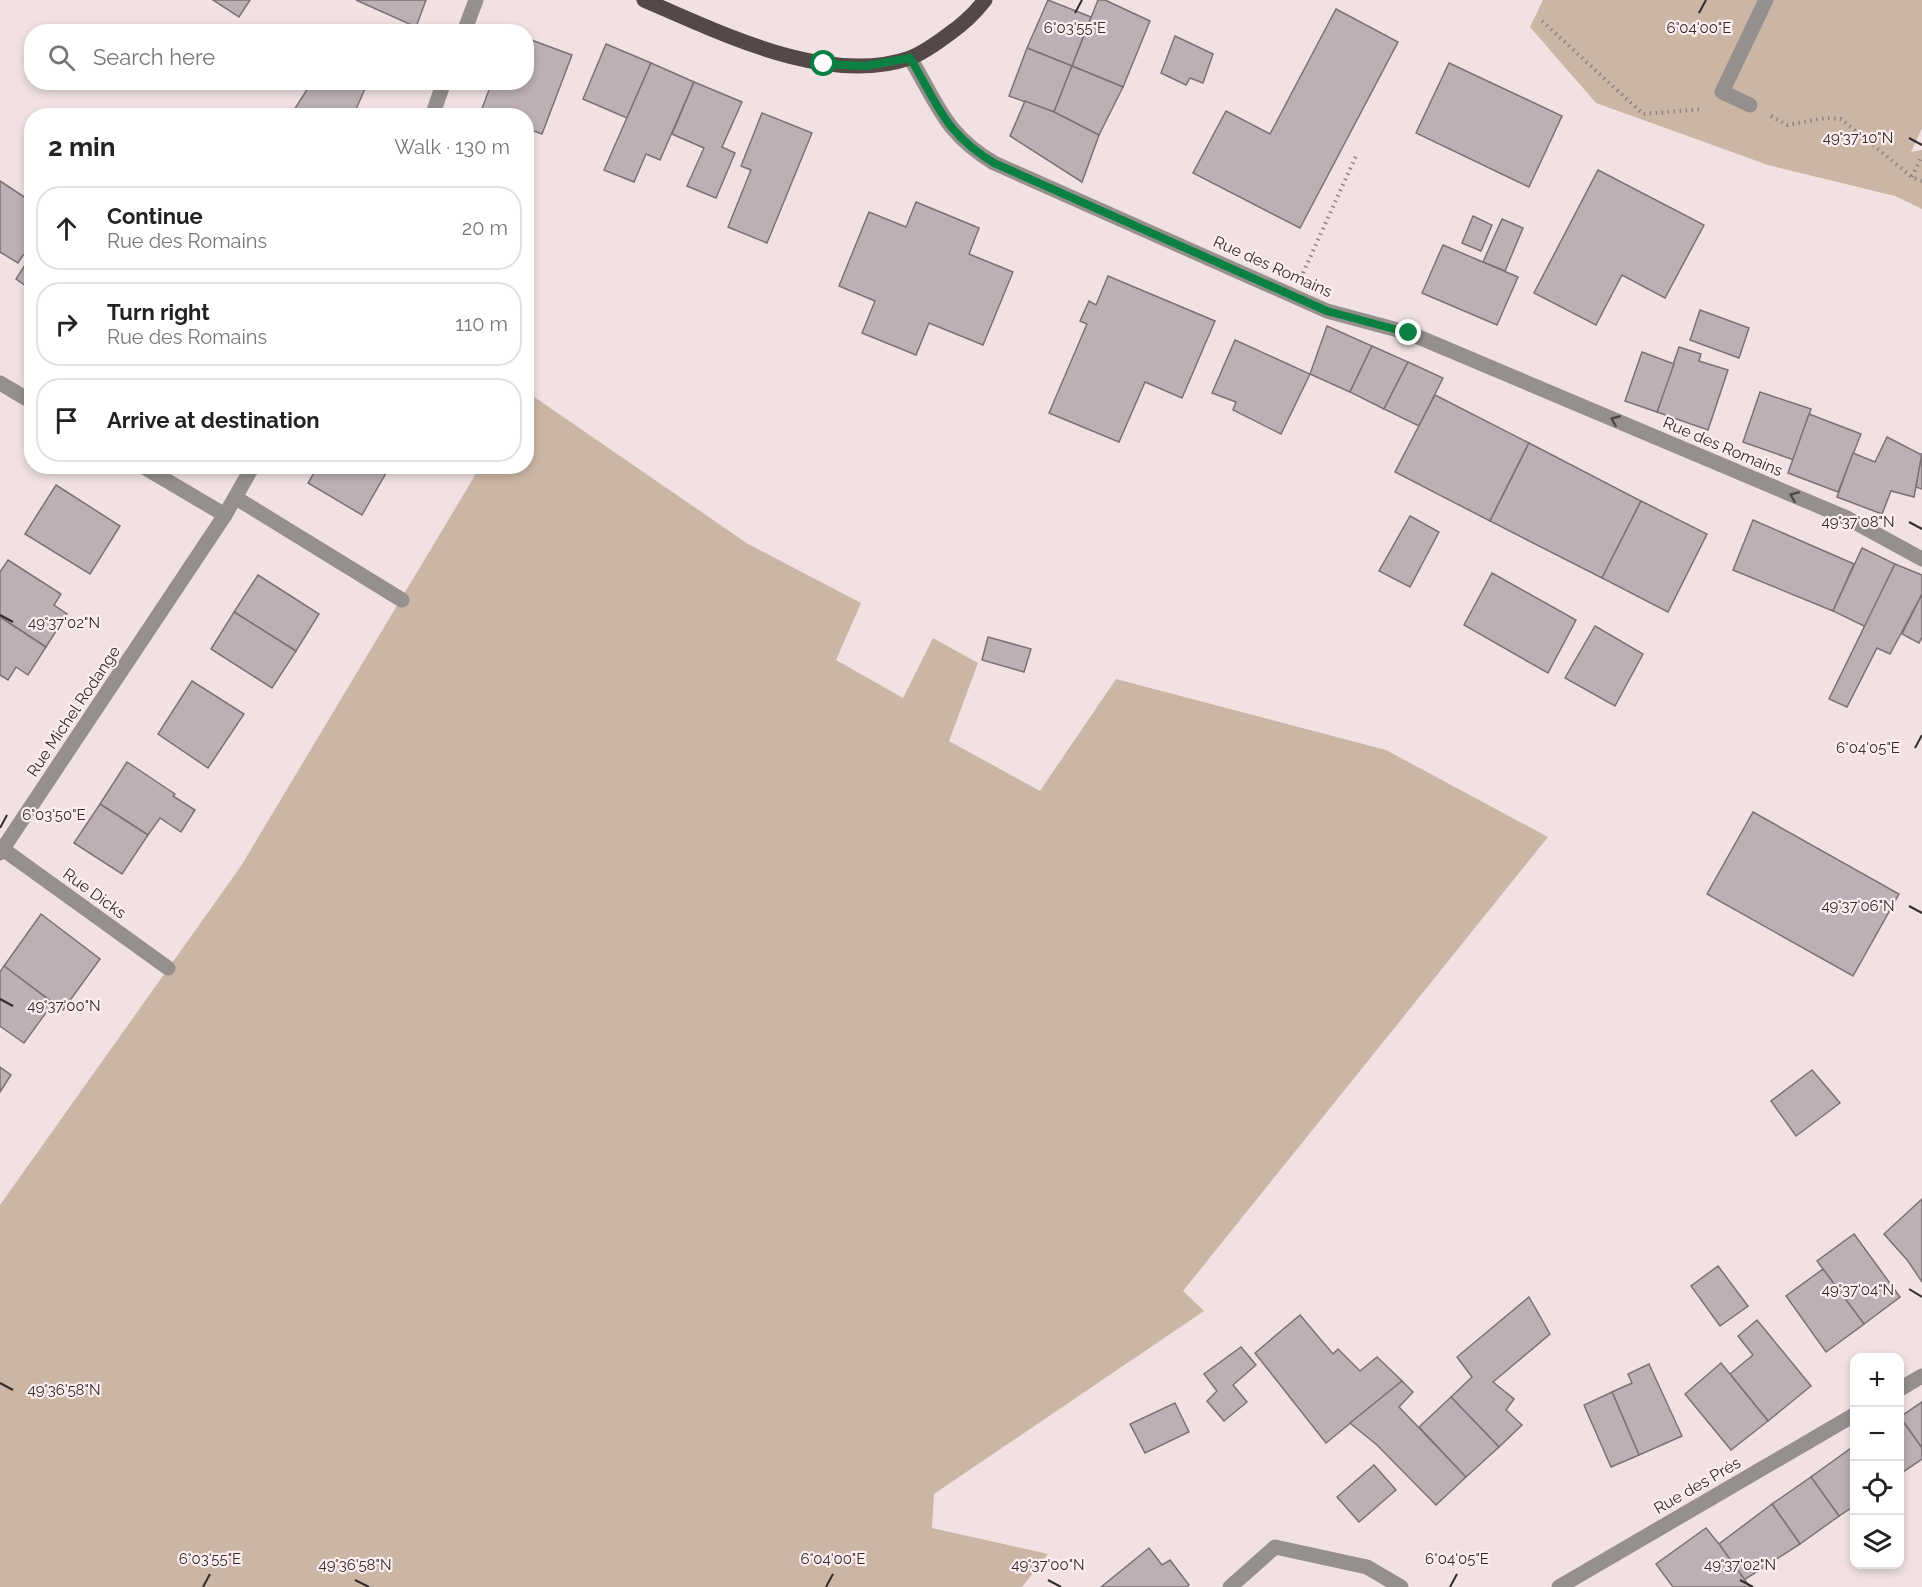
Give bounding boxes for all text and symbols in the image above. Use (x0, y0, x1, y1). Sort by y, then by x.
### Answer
text: 6°03'55"E (1044, 19, 1106, 37)
text: 6°04'00"E (1667, 19, 1731, 37)
search box (24, 24, 534, 90)
icon: search (45, 41, 78, 74)
text: Search here (93, 44, 215, 70)
route start (810, 50, 836, 76)
text: 49°37'10"N (1823, 129, 1893, 147)
text: 2 min (48, 132, 115, 162)
text: Walk · 130 m (394, 135, 510, 159)
text: Continue (107, 203, 203, 229)
icon: ahead (50, 212, 83, 245)
text: 20 m (462, 216, 508, 240)
text: Rue des Romains (107, 229, 267, 253)
street label: Rue des Romains (1210, 232, 1335, 301)
text: Turn right (107, 299, 210, 325)
icon: right (50, 308, 83, 341)
text: 110 m (455, 312, 508, 336)
route end (1395, 319, 1421, 345)
text: Rue des Romains (107, 325, 267, 349)
icon: arrive (50, 404, 83, 437)
text: Arrive at destination (107, 407, 320, 433)
street label: Rue des Romains (1660, 413, 1786, 480)
one-way arrow (1610, 415, 1621, 427)
one-way arrow (1789, 491, 1800, 503)
text: 49°37'08"N (1821, 513, 1895, 531)
text: 49°37'02"N (28, 614, 100, 632)
street label: Rue Michel Rodange (23, 642, 124, 780)
text: 6°04'05"E (1836, 739, 1900, 757)
text: 6°03'50"E (22, 806, 86, 824)
street label: Rue Dicks (59, 864, 130, 923)
text: 49°37'06"N (1821, 897, 1895, 915)
text: 49°37'00"N (27, 997, 101, 1015)
text: 49°37'04"N (1822, 1281, 1894, 1299)
map controls (1850, 1353, 1904, 1569)
button: + (1850, 1353, 1904, 1407)
text: 49°36'58"N (28, 1381, 100, 1399)
button: − (1850, 1407, 1904, 1461)
street label: Rue des Prés (1651, 1453, 1744, 1518)
button: locate (1850, 1461, 1904, 1515)
button: layers (1850, 1515, 1904, 1569)
text: 6°03'55"E (179, 1550, 241, 1568)
text: 6°04'00"E (801, 1550, 865, 1568)
text: 6°04'05"E (1425, 1550, 1489, 1568)
text: 49°36'58"N (319, 1556, 391, 1574)
text: 49°37'00"N (1011, 1556, 1085, 1574)
text: 49°37'02"N (1704, 1556, 1776, 1574)

